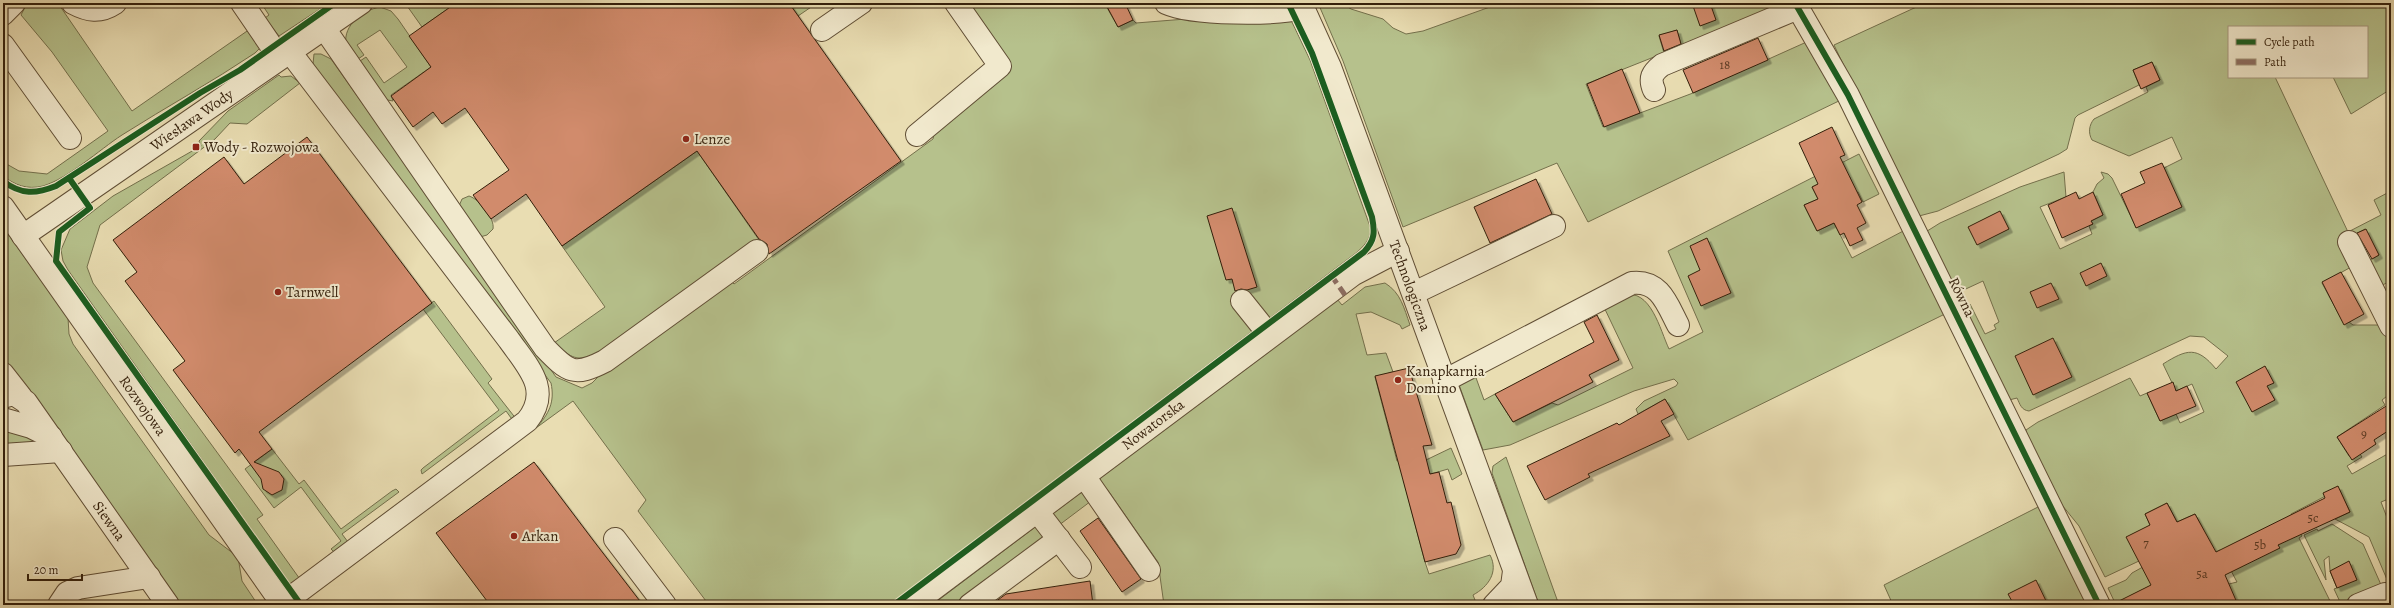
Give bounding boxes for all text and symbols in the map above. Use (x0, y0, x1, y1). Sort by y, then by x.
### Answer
legend (2228, 26, 2368, 78)
text: Cycle path (2264, 34, 2315, 50)
text: Path (2264, 54, 2287, 70)
house number: 18 (1720, 56, 1730, 73)
street label: Wiesława Wody (146, 84, 237, 156)
place label: Lenze (694, 129, 730, 149)
marker: Lenze (681, 134, 691, 144)
place label: Wody - Rozwojowa (203, 137, 319, 157)
marker: Wody - Rozwojowa (191, 142, 201, 152)
street label: Technologiczna (1384, 237, 1436, 334)
street label: Równa (1944, 274, 1980, 320)
place label: Tarnwell (286, 282, 339, 302)
marker: Tarnwell (273, 287, 283, 297)
place label: Kanapkarnia Domino (1406, 361, 1485, 398)
street label: Rozwojowa (115, 372, 171, 440)
marker: Kanapkarnia Domino (1393, 375, 1403, 385)
street label: Nowatorska (1118, 395, 1188, 455)
house number: 9 (2361, 425, 2367, 442)
street label: Siewna (88, 497, 130, 545)
house number: 5c (2307, 509, 2319, 526)
place label: Arkan (521, 526, 559, 546)
marker: Arkan (509, 531, 519, 541)
house number: 7 (2143, 534, 2149, 551)
house number: 5b (2254, 536, 2266, 553)
scale bar (28, 556, 82, 582)
text: 20 m (34, 562, 58, 578)
house number: 5a (2196, 565, 2208, 582)

